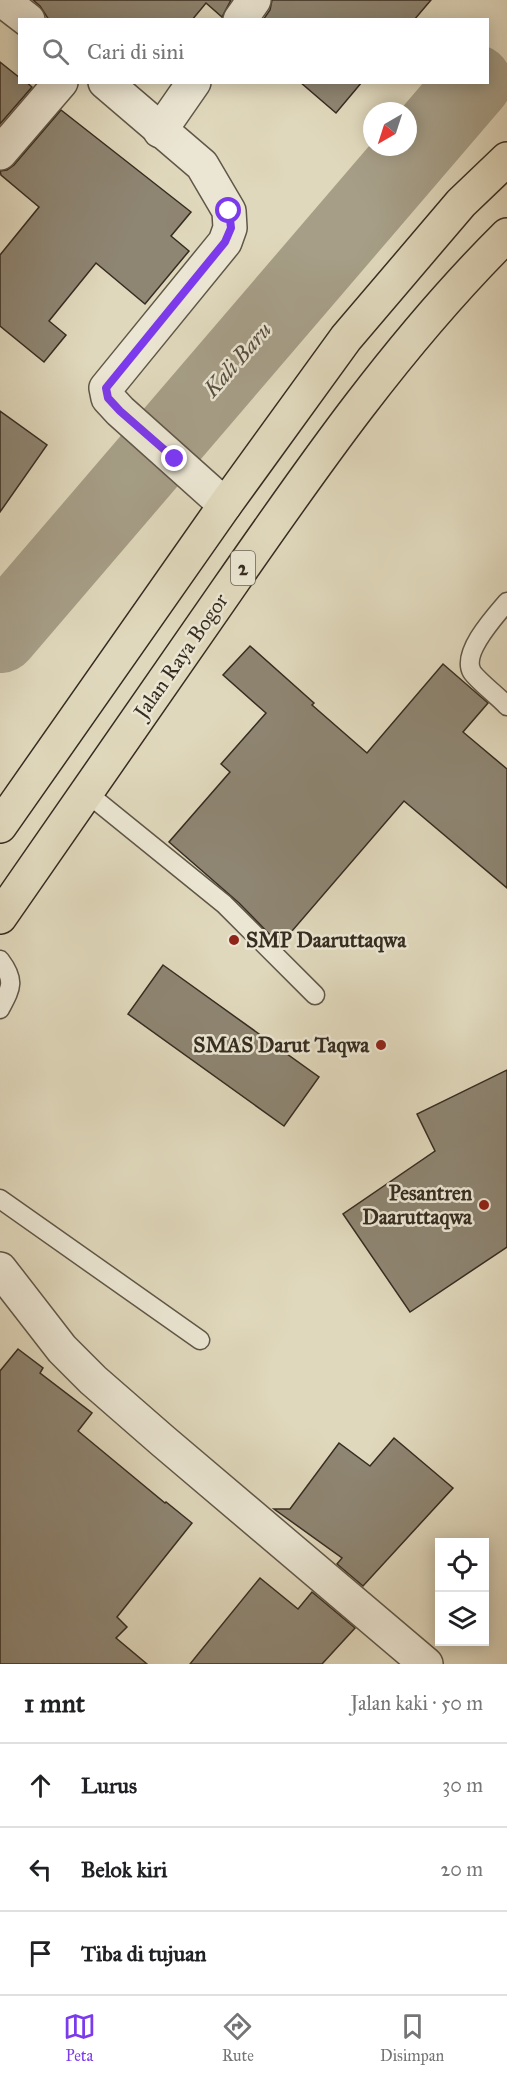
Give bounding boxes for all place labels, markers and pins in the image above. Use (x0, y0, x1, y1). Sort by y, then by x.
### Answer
place label: SMP Daaruttaqwa (246, 927, 407, 953)
marker: SMP Daaruttaqwa (227, 933, 241, 947)
place label: SMAS Darut Taqwa (193, 1032, 370, 1058)
marker: SMAS Darut Taqwa (374, 1038, 388, 1052)
place label: Pesantren Daaruttaqwa (362, 1180, 473, 1230)
marker: Pesantren Daaruttaqwa (477, 1198, 491, 1212)

